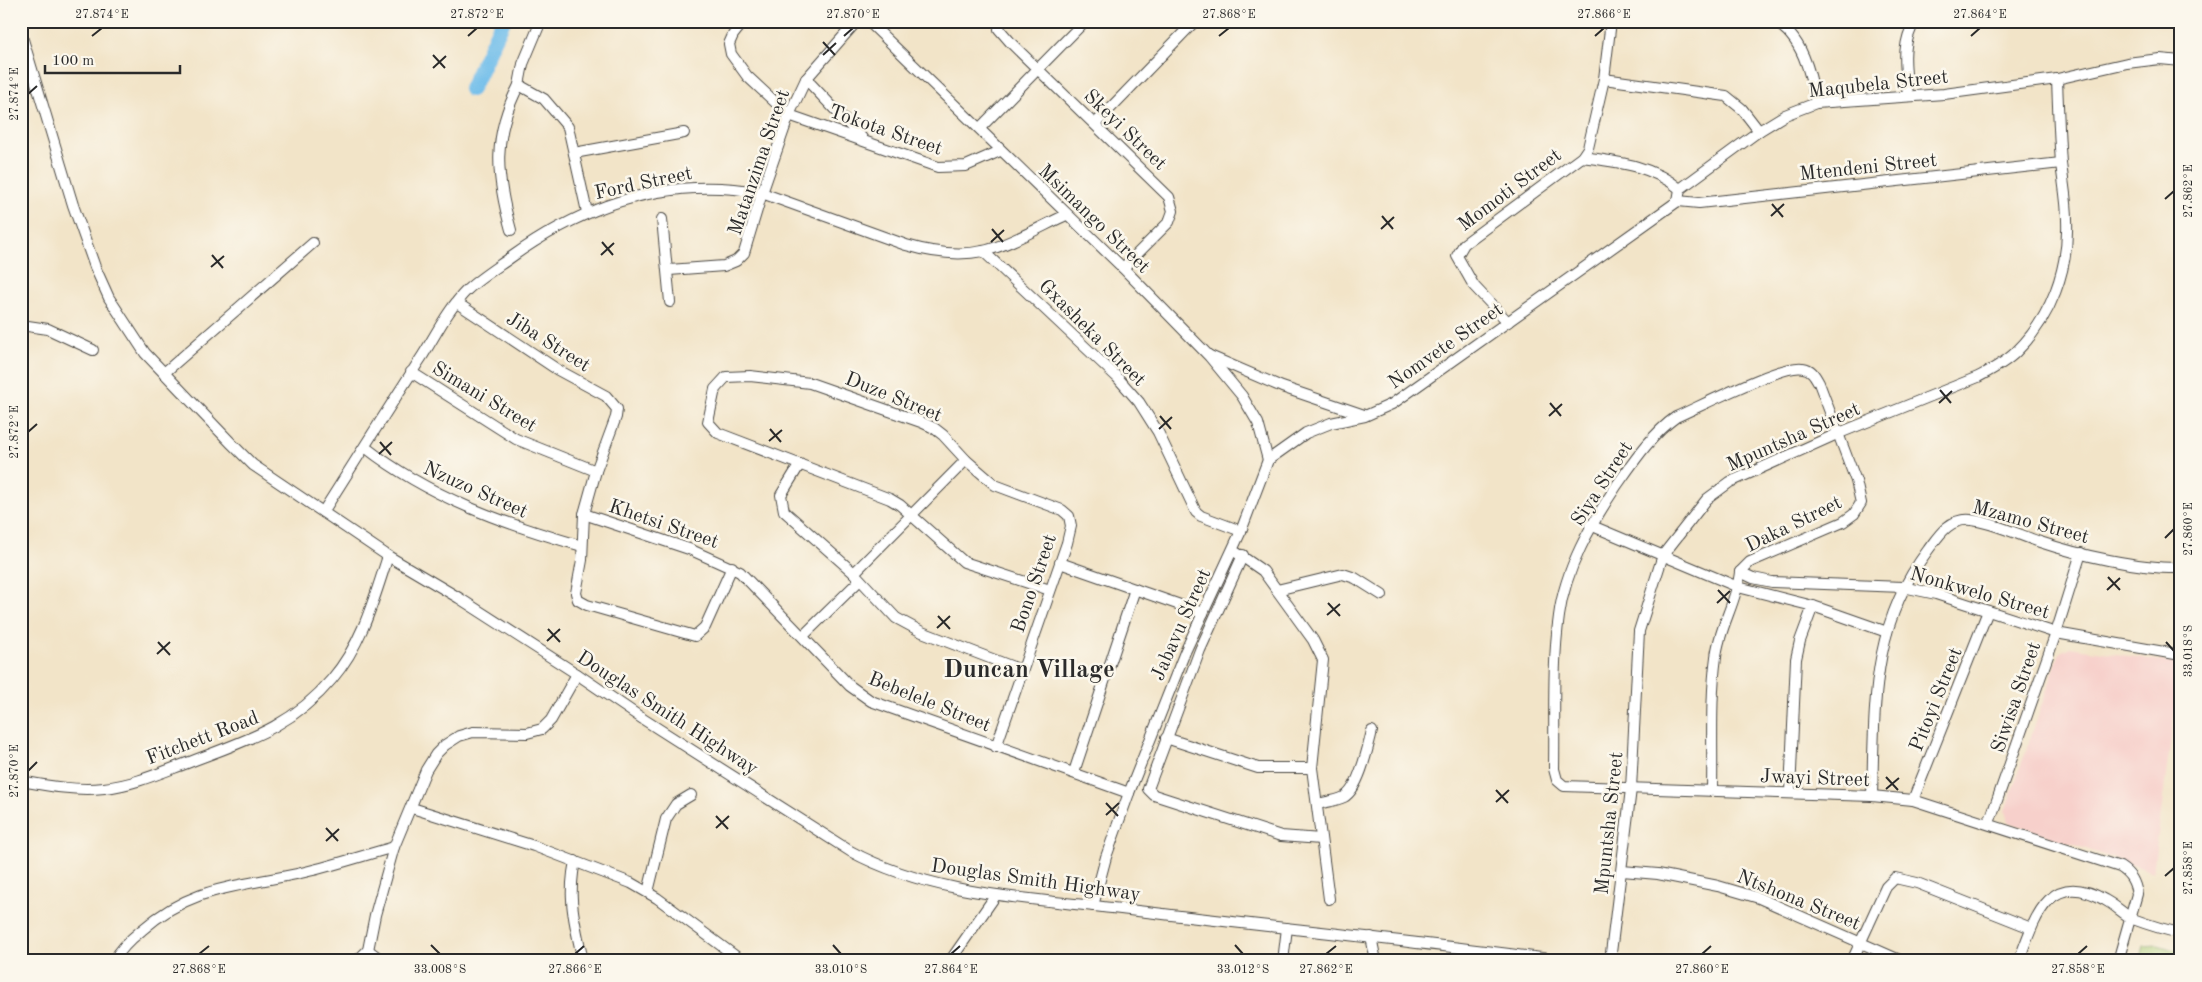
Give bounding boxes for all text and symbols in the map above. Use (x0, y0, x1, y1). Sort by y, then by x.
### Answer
text: 27.874°E (75, 9, 129, 21)
text: 27.872°E (450, 9, 504, 21)
text: 27.870°E (826, 9, 880, 21)
text: 27.868°E (1202, 9, 1256, 21)
text: 27.866°E (1577, 9, 1631, 21)
text: 27.864°E (1953, 9, 2007, 21)
scale bar (45, 42, 180, 74)
text: 100 m (52, 54, 94, 69)
text: 27.874°E (9, 67, 21, 121)
street label: Maqubela Street (1807, 68, 1949, 102)
street label: Skeyi Street (1079, 86, 1170, 175)
street label: Matanzima Street (726, 87, 794, 238)
street label: Tokota Street (826, 102, 945, 160)
street label: Momoti Street (1455, 145, 1566, 236)
street label: Mtendeni Street (1798, 151, 1938, 185)
street label: Msimango Street (1034, 161, 1153, 278)
street label: Ford Street (593, 164, 694, 204)
text: 27.862°E (2183, 164, 2195, 218)
street label: Gxasheka Street (1034, 276, 1149, 391)
street label: Nomvete Street (1385, 300, 1507, 394)
street label: Jiba Street (502, 309, 593, 376)
street label: Simani Street (428, 359, 540, 437)
street label: Duze Street (842, 369, 945, 426)
street label: Mpuntsha Street (1724, 399, 1863, 476)
text: 27.872°E (9, 405, 21, 459)
street label: Siya Street (1568, 438, 1637, 530)
street label: Nzuzo Street (420, 459, 531, 523)
street label: Daka Street (1743, 493, 1845, 557)
street label: Khetsi Street (606, 497, 721, 553)
street label: Mzamo Street (1970, 498, 2091, 548)
text: 27.860°E (2183, 502, 2195, 556)
street label: Bono Street (1009, 532, 1061, 636)
street label: Nonkwelo Street (1907, 564, 2052, 623)
street label: Jabavu Street (1148, 566, 1215, 684)
text: 33.018°S (2183, 625, 2195, 677)
street label: Siwisa Street (1989, 640, 2045, 756)
street label: Pitoyi Street (1907, 645, 1967, 755)
street label: Douglas Smith Highway (573, 648, 761, 780)
district label: Duncan Village (943, 658, 1115, 683)
street label: Bebelele Street (865, 669, 993, 737)
street label: Fitchett Road (144, 708, 262, 770)
text: 27.870°E (9, 744, 21, 798)
street label: Mpuntsha Street (1593, 751, 1627, 896)
street label: Jwayi Street (1760, 767, 1870, 791)
text: 27.858°E (2182, 841, 2195, 895)
street label: Douglas Smith Highway (930, 856, 1142, 906)
street label: Ntshona Street (1734, 867, 1863, 935)
text: 27.858°E (2051, 963, 2105, 976)
text: 27.868°E (172, 964, 226, 976)
text: 33.008°S (414, 964, 466, 976)
text: 27.866°E (548, 964, 602, 976)
text: 33.010°S (815, 964, 867, 976)
text: 27.864°E (924, 964, 978, 976)
text: 33.012°S (1217, 964, 1269, 976)
text: 27.862°E (1299, 964, 1353, 976)
text: 27.860°E (1675, 964, 1729, 976)

